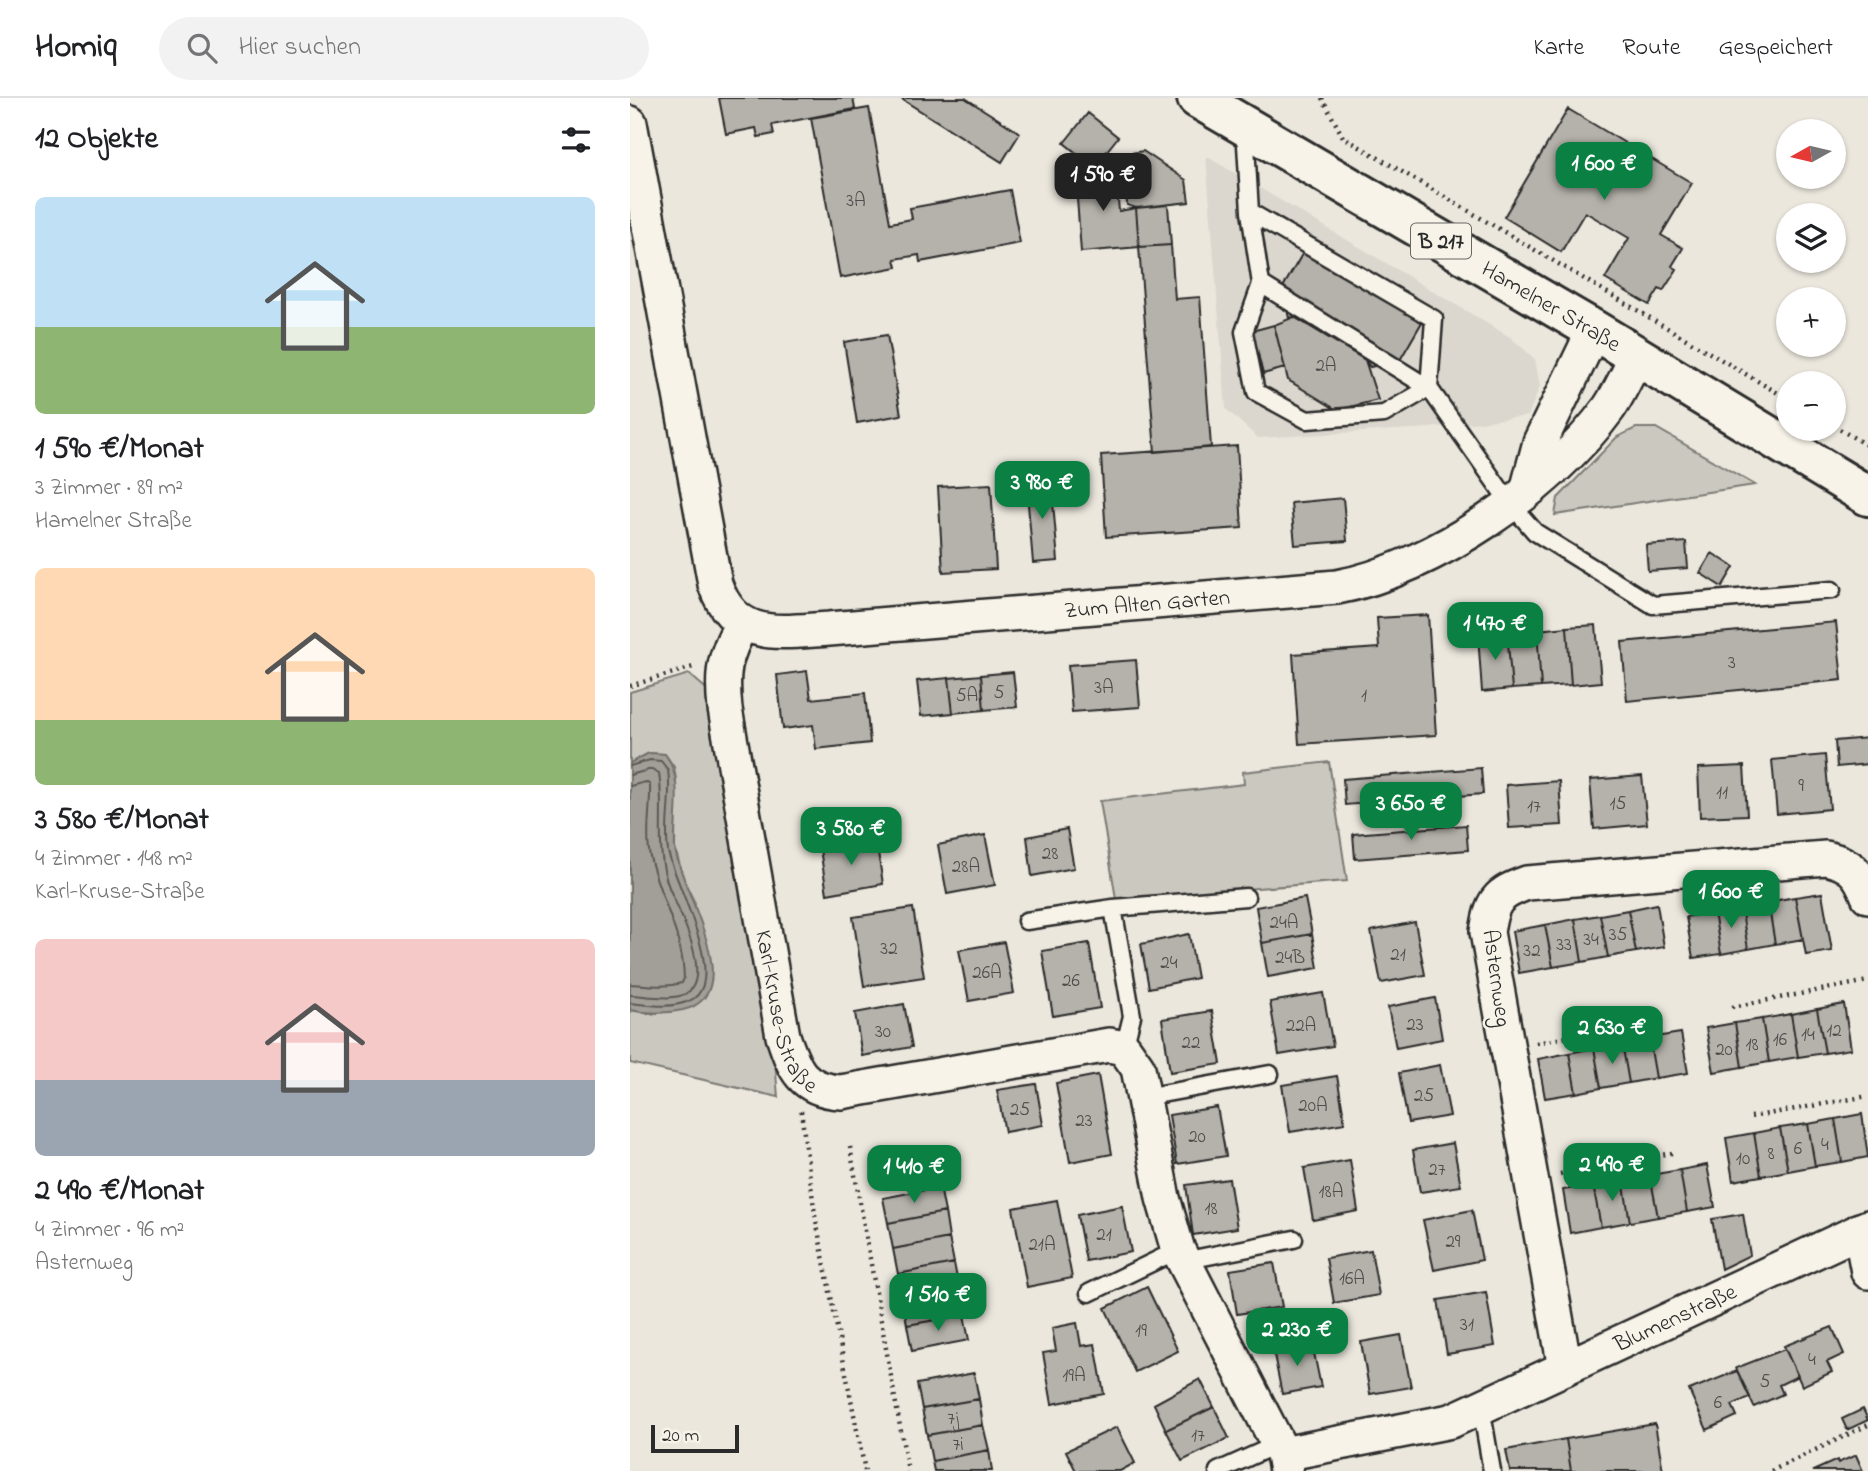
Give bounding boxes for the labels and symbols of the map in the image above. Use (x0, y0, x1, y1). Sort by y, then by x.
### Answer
north arrow (1776, 119, 1846, 189)
pin: 1 600 € (1539, 142, 1669, 202)
pin: 1 590 € (1038, 153, 1168, 213)
house number: 3A (846, 188, 866, 215)
road number: B 217 (1411, 223, 1471, 258)
street label: Hamelner Straße (1475, 254, 1627, 362)
house number: 2A (1315, 353, 1337, 380)
pin: 3 980 € (977, 462, 1107, 521)
street label: Zum Alten Garten (1063, 582, 1231, 628)
pin: 1 470 € (1430, 602, 1560, 662)
house number: 3 (1728, 650, 1736, 677)
house number: 3A (1094, 675, 1114, 702)
house number: 5 (994, 680, 1005, 707)
house number: 5A (956, 683, 978, 710)
house number: 1 (1361, 683, 1367, 710)
house number: 9 (1798, 773, 1804, 800)
house number: 11 (1716, 780, 1728, 807)
pin: 3 650 € (1346, 782, 1476, 842)
house number: 15 (1610, 791, 1627, 818)
house number: 17 (1527, 794, 1541, 821)
pin: 3 580 € (786, 808, 916, 867)
house number: 28 (1042, 841, 1058, 868)
house number: 28A (952, 854, 980, 881)
pin: 1 600 € (1666, 870, 1796, 930)
house number: 24A (1270, 910, 1298, 937)
house number: 35 (1609, 922, 1627, 949)
street label: Asternweg (1471, 927, 1519, 1029)
house number: 34 (1583, 927, 1599, 954)
street label: Karl-Kruse-Straße (746, 928, 824, 1103)
house number: 33 (1556, 932, 1572, 959)
house number: 32 (880, 936, 898, 963)
house number: 32 (1523, 938, 1541, 965)
house number: 21 (1390, 942, 1406, 969)
house number: 24B (1275, 945, 1305, 972)
house number: 24 (1160, 950, 1178, 977)
house number: 26A (972, 960, 1002, 987)
house number: 26 (1062, 968, 1080, 995)
pin: 2 630 € (1547, 1006, 1677, 1066)
house number: 23 (1406, 1012, 1424, 1039)
house number: 22A (1286, 1013, 1316, 1040)
house number: 12 (1826, 1018, 1842, 1045)
house number: 30 (875, 1019, 891, 1046)
house number: 14 (1801, 1022, 1815, 1049)
house number: 16 (1773, 1027, 1787, 1054)
house number: 22 (1182, 1030, 1200, 1057)
house number: 18 (1745, 1032, 1759, 1059)
house number: 20 (1715, 1037, 1733, 1064)
house number: 25 (1414, 1083, 1434, 1110)
house number: 20A (1298, 1093, 1328, 1120)
house number: 25 (1010, 1097, 1030, 1124)
house number: 23 (1075, 1108, 1093, 1135)
house number: 20 (1188, 1124, 1206, 1151)
house number: 4 (1821, 1132, 1829, 1159)
house number: 6 (1794, 1136, 1802, 1163)
house number: 8 (1767, 1141, 1775, 1168)
pin: 2 490 € (1547, 1144, 1677, 1203)
pin: 1 410 € (849, 1146, 979, 1205)
house number: 10 (1736, 1146, 1750, 1173)
house number: 27 (1428, 1157, 1446, 1184)
house number: 18A (1319, 1179, 1343, 1206)
house number: 18 (1204, 1196, 1218, 1223)
house number: 21 (1096, 1222, 1112, 1249)
house number: 29 (1445, 1229, 1461, 1256)
house number: 21A (1028, 1232, 1056, 1259)
house number: 16A (1339, 1266, 1365, 1293)
pin: 1 510 € (873, 1274, 1003, 1333)
street label: Blumenstraße (1608, 1276, 1743, 1362)
pin: 2 230 € (1232, 1308, 1362, 1368)
house number: 31 (1460, 1312, 1474, 1339)
house number: 19 (1135, 1318, 1147, 1345)
house number: 4 (1808, 1347, 1816, 1374)
house number: 19A (1062, 1363, 1086, 1390)
house number: 5 (1760, 1369, 1771, 1396)
house number: 6 (1714, 1390, 1722, 1417)
house number: 7j (947, 1406, 960, 1433)
scale bar (651, 1422, 738, 1454)
house number: 17 (1191, 1423, 1205, 1450)
house number: 7i (952, 1432, 964, 1459)

